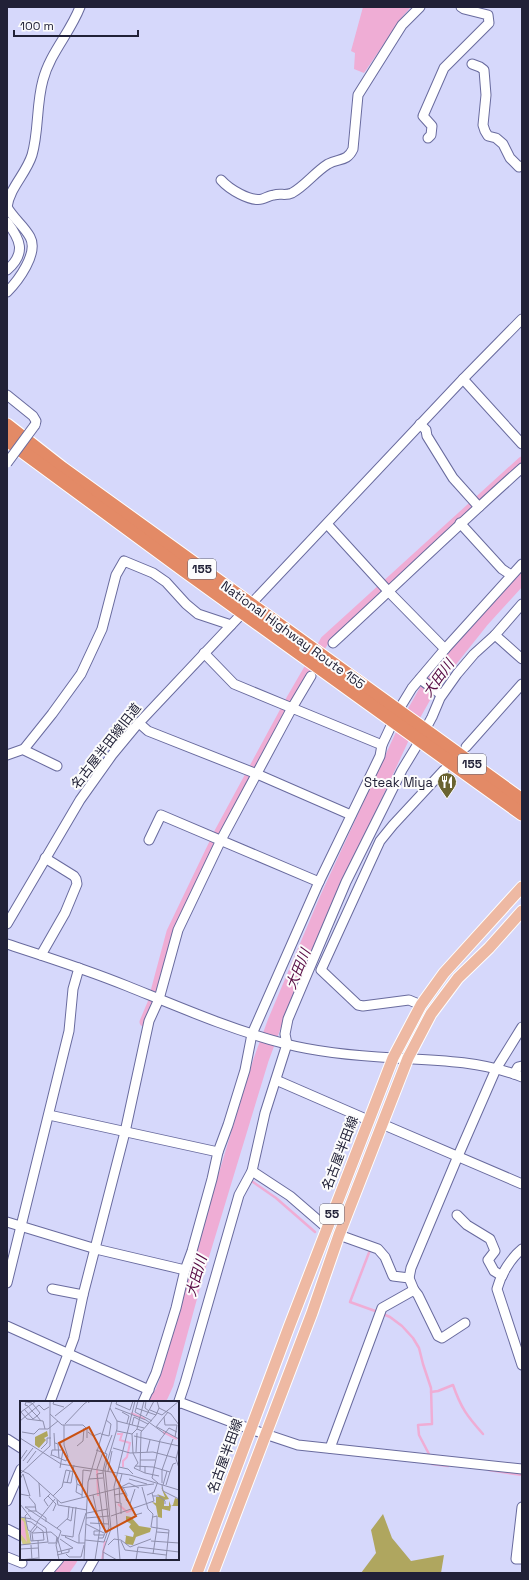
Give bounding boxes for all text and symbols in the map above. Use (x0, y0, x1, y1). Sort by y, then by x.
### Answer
scale bar (14, 12, 138, 38)
text: 100 m (20, 18, 54, 34)
road number: 155 (188, 559, 216, 579)
street label: National Highway Route 155 (218, 577, 368, 693)
water label: 大田川 (418, 654, 459, 700)
street label: 名古屋半田線旧道 (67, 700, 145, 792)
road number: 155 (458, 754, 486, 774)
restaurant icon: Steak Miya (436, 771, 458, 799)
place label: Steak Miya (364, 774, 434, 791)
water label: 大田川 (282, 944, 315, 992)
street label: 名古屋半田線 (318, 1114, 362, 1192)
road number: 55 (320, 1204, 344, 1224)
water label: 大田川 (182, 1251, 211, 1299)
inset map (20, 1401, 179, 1560)
street label: 名古屋半田線 (204, 1416, 246, 1496)

